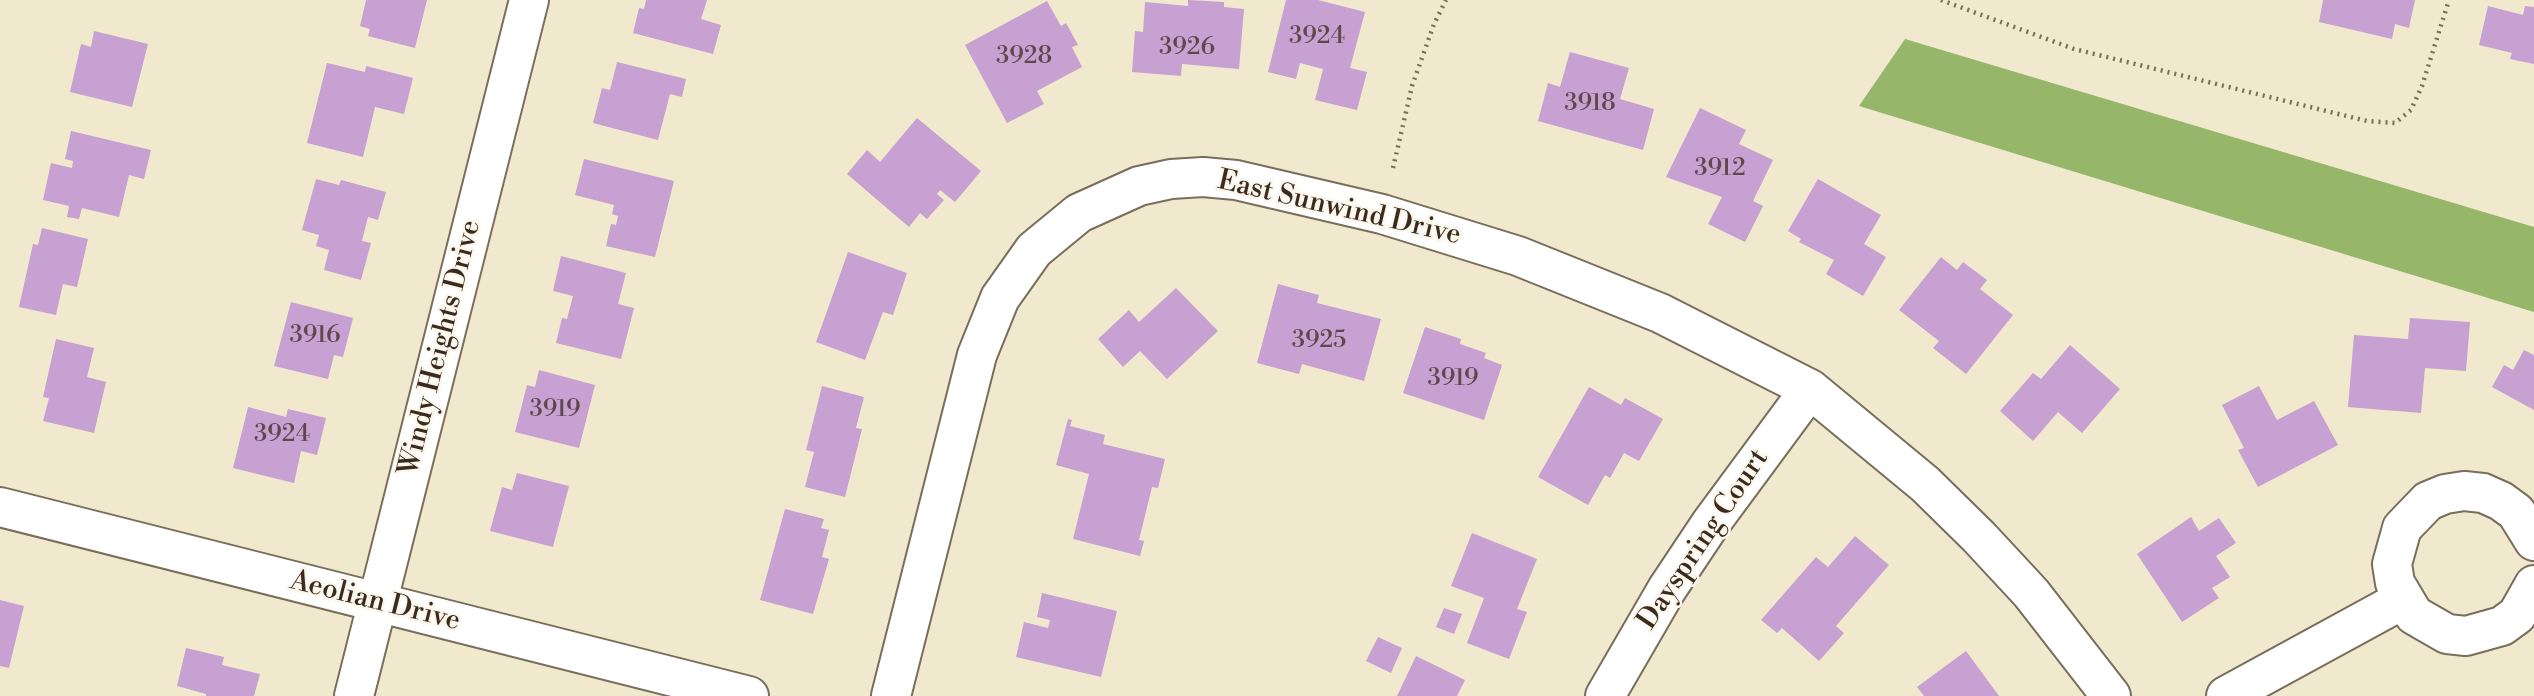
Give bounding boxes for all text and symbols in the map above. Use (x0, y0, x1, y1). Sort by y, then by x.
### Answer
house number: 3924 (1289, 23, 1345, 51)
house number: 3926 (1159, 34, 1215, 62)
house number: 3928 (996, 43, 1052, 71)
house number: 3918 (1564, 90, 1616, 118)
house number: 3912 (1694, 155, 1746, 183)
street label: East Sunwind Drive (1214, 165, 1464, 253)
street label: Windy Heights Drive (393, 217, 489, 479)
house number: 3916 (289, 322, 341, 350)
house number: 3925 (1292, 327, 1346, 355)
house number: 3919 (1427, 365, 1479, 393)
house number: 3919 (529, 396, 581, 424)
house number: 3924 (254, 421, 310, 449)
street label: Dayspring Court (1631, 443, 1777, 637)
street label: Aeolian Drive (287, 565, 463, 639)

